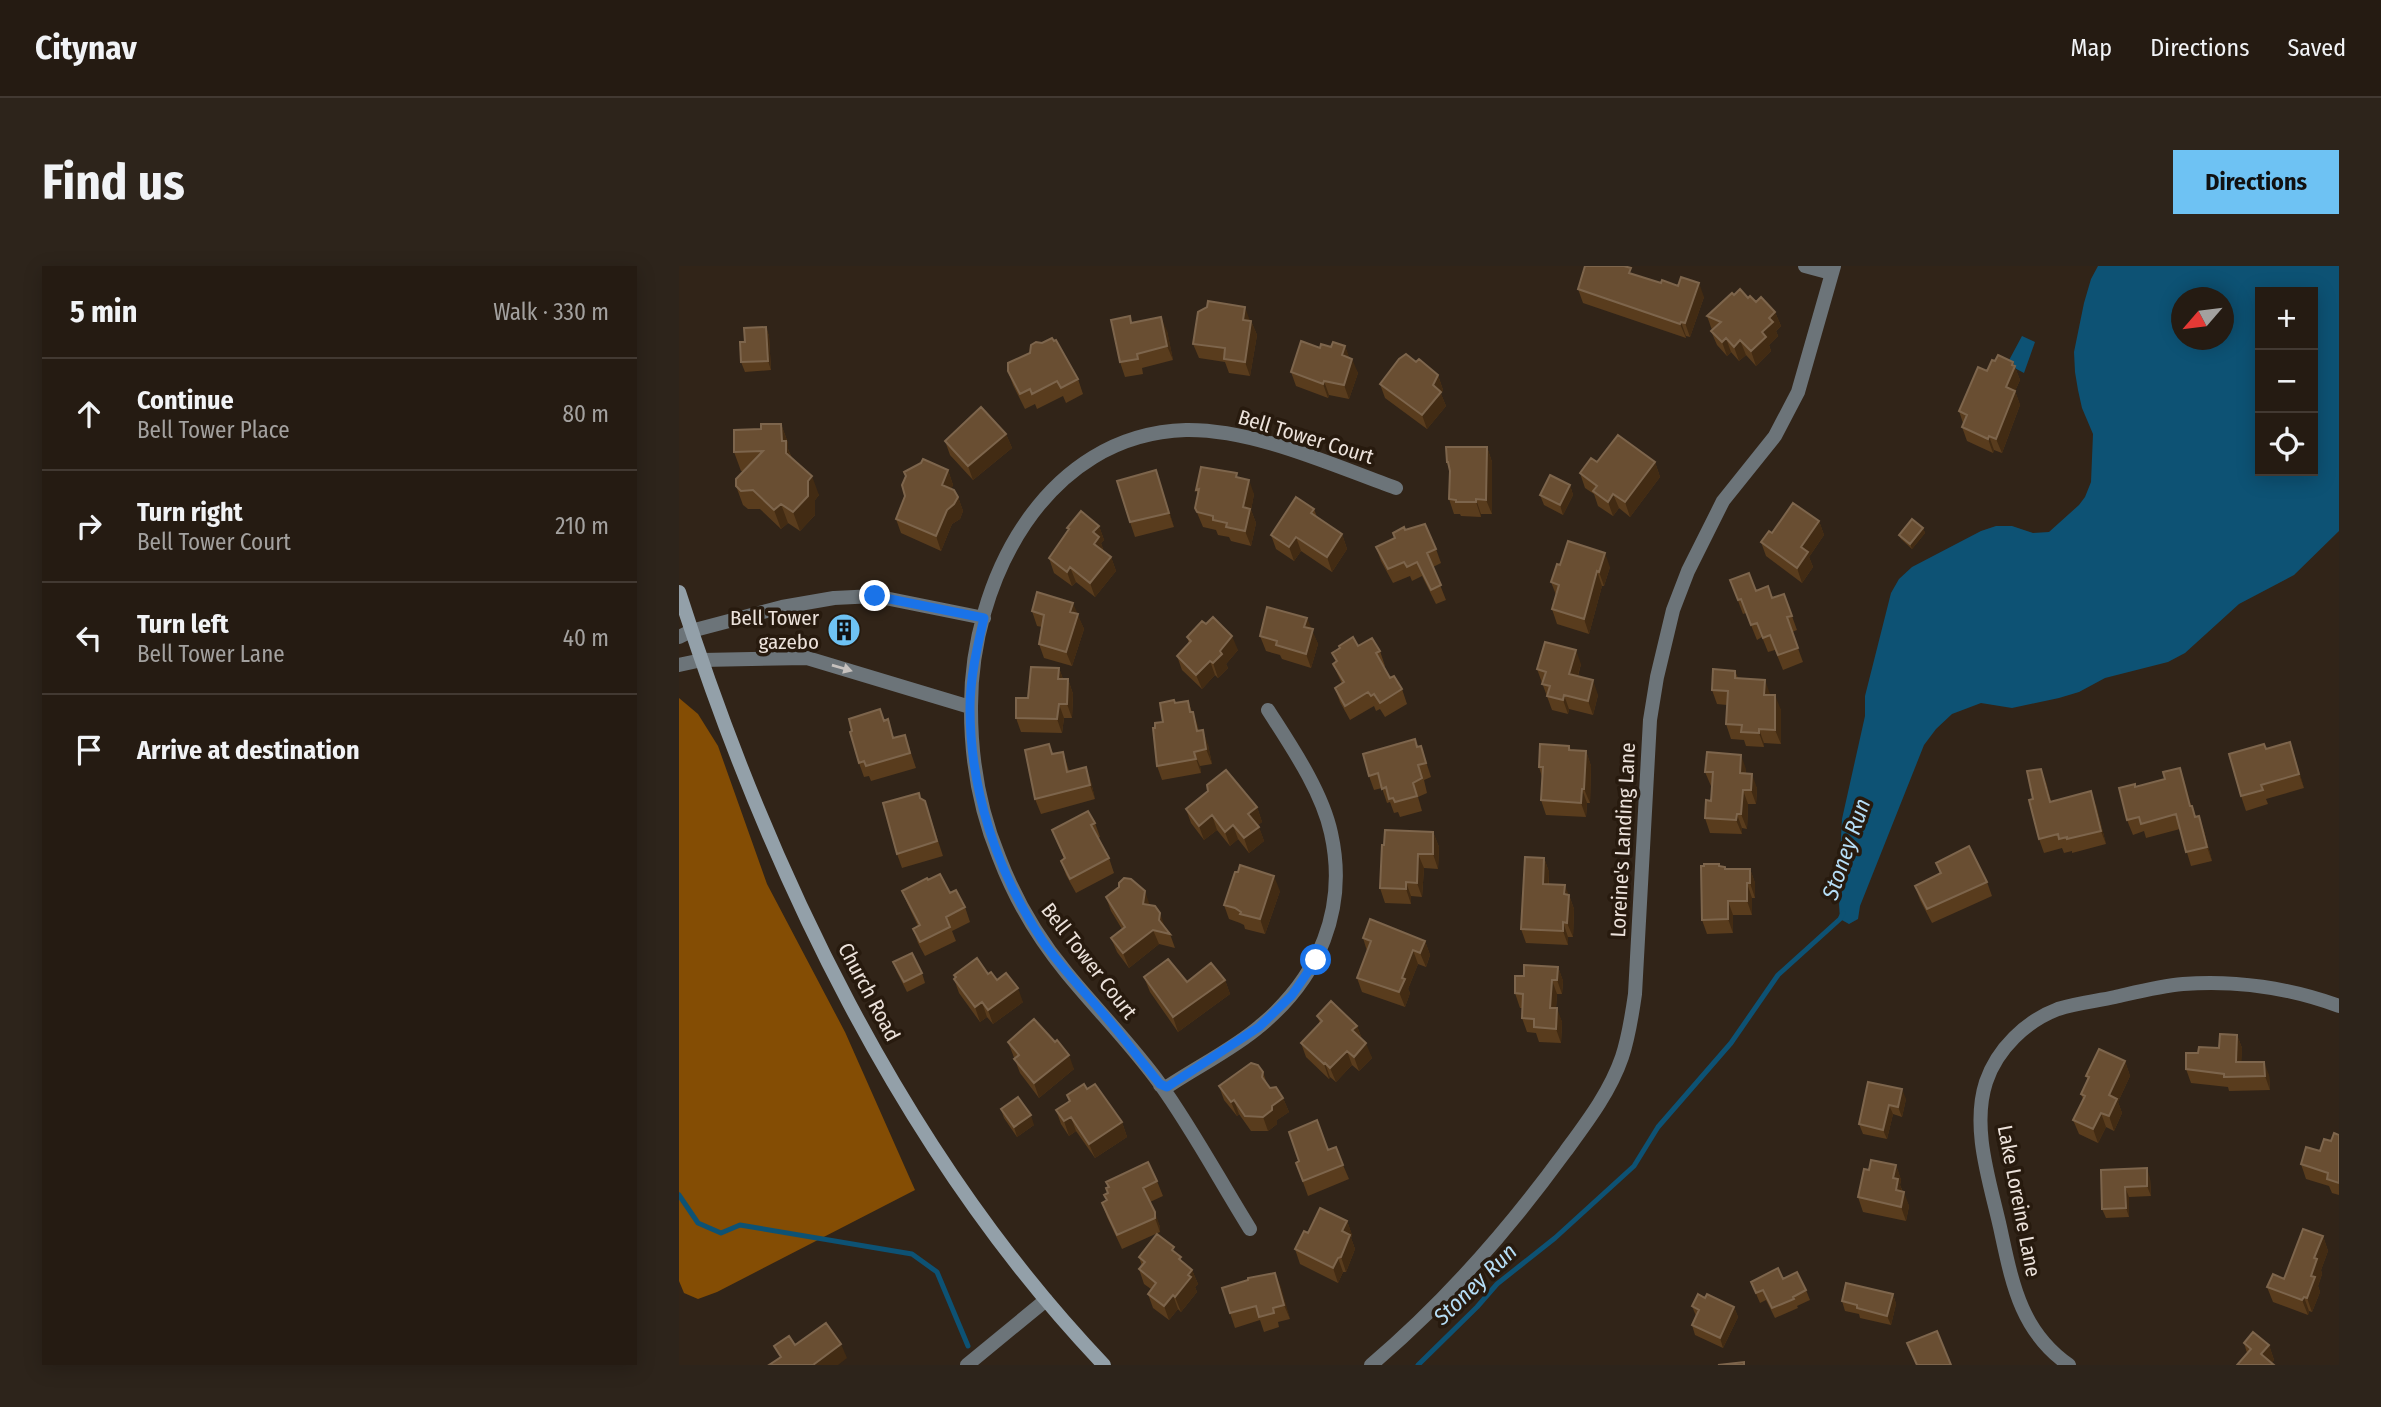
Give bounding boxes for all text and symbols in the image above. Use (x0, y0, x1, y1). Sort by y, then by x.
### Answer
text: Citynav (35, 28, 137, 68)
text: Map (2071, 34, 2112, 62)
text: Directions (2150, 34, 2249, 62)
text: Saved (2287, 34, 2346, 62)
button: Directions (2173, 150, 2339, 214)
text: Find us (42, 153, 185, 212)
north arrow (2171, 287, 2234, 350)
map controls (2255, 287, 2318, 476)
button: + (2255, 287, 2318, 350)
text: 5 min (70, 294, 137, 330)
text: Walk · 330 m (493, 298, 609, 326)
button: − (2255, 350, 2318, 413)
text: Continue (137, 385, 234, 416)
icon: ahead (70, 395, 108, 433)
text: 80 m (562, 400, 609, 428)
street label: Bell Tower Court (1235, 404, 1377, 470)
button: locate (2255, 413, 2318, 476)
text: Bell Tower Place (137, 416, 290, 444)
text: Turn right (137, 497, 243, 528)
icon: right (70, 507, 108, 545)
text: 210 m (555, 512, 609, 540)
text: Bell Tower Court (137, 528, 291, 556)
route end (859, 580, 890, 611)
place label: Bell Tower gazebo (730, 605, 820, 655)
text: Turn left (137, 609, 229, 640)
building icon: Bell Tower gazebo (825, 611, 863, 649)
icon: left (70, 619, 108, 657)
text: 40 m (563, 624, 609, 652)
text: Bell Tower Lane (137, 640, 285, 668)
one-way arrow (832, 663, 853, 673)
icon: arrive (70, 731, 108, 769)
text: Arrive at destination (137, 735, 360, 766)
street label: Loreine's Landing Lane (1605, 742, 1641, 938)
water label: Stoney Run (1815, 795, 1876, 904)
street label: Bell Tower Court (1036, 898, 1143, 1024)
street label: Church Road (832, 938, 906, 1046)
route start (1300, 944, 1331, 975)
street label: Lake Loreine Lane (1992, 1123, 2046, 1279)
water label: Stoney Run (1427, 1237, 1523, 1331)

